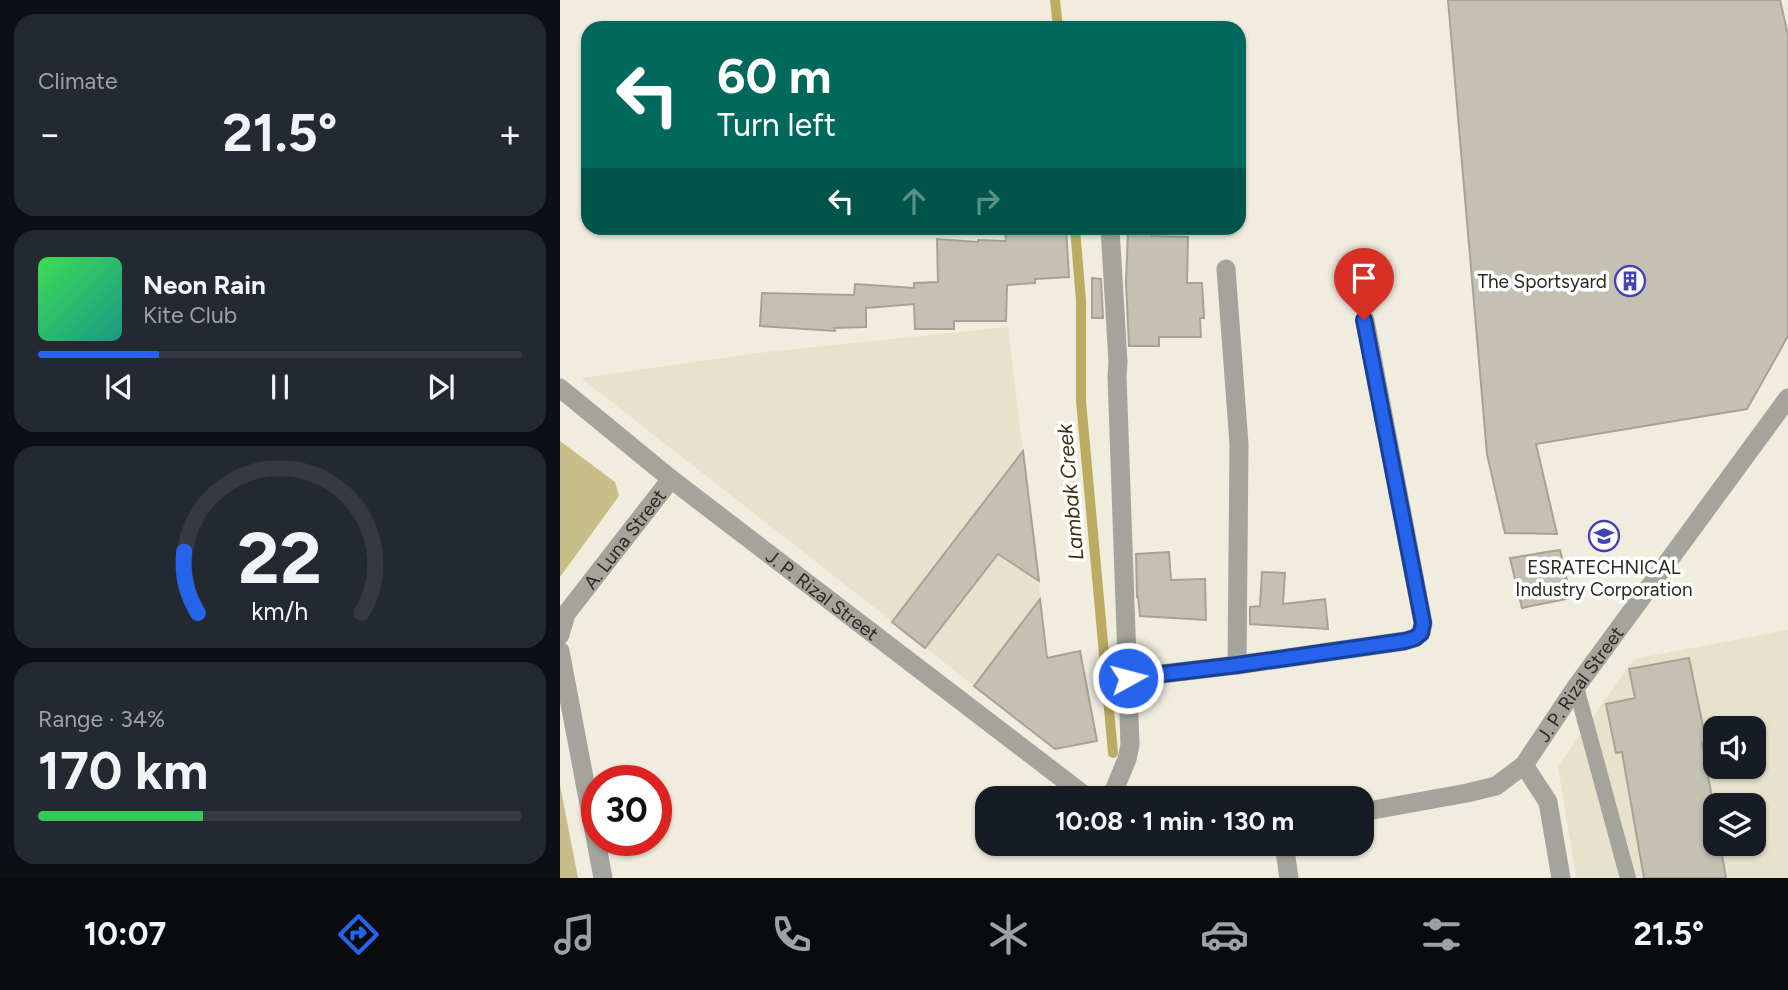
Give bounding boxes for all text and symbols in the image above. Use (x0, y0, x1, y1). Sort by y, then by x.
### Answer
text: 60 m (717, 46, 832, 105)
icon: left (602, 49, 693, 140)
text: Climate (38, 67, 117, 95)
text: 21.5° (223, 102, 337, 164)
text: Turn left (717, 106, 836, 144)
text: − (38, 111, 62, 157)
text: + (498, 111, 522, 157)
icon: left (822, 182, 860, 220)
icon: ahead (895, 182, 933, 220)
icon: right (968, 182, 1006, 220)
pin (1334, 248, 1394, 320)
icon: arrive (1345, 259, 1383, 297)
building icon: The Sportsyard (1613, 264, 1647, 298)
text: Neon Rain (143, 269, 266, 301)
place label: The Sportsyard (1477, 270, 1607, 293)
text: Kite Club (143, 301, 237, 329)
icon: previous (100, 368, 138, 406)
icon: pause (261, 368, 299, 406)
icon: next (422, 368, 460, 406)
water label: Lambak Creek (1052, 422, 1088, 561)
street label: A. Luna Street (578, 484, 670, 593)
text: 22 (238, 514, 322, 601)
school or university icon: ESRATECHNICAL Industry Corporation (1587, 519, 1621, 553)
street label: J. P. Rizal Street (761, 544, 883, 645)
place label: ESRATECHNICAL Industry Corporation (1515, 556, 1693, 601)
text: km/h (251, 596, 309, 626)
street label: J. P. Rizal Street (1531, 622, 1628, 746)
position arrow (1091, 641, 1165, 715)
text: Range · 34% (38, 705, 165, 733)
map controls (1703, 716, 1766, 856)
button: sound (1703, 716, 1766, 779)
text: 170 km (38, 740, 208, 802)
speed limit sign: 30 (581, 765, 672, 856)
button: layers (1703, 793, 1766, 856)
text: 10:08 · 1 min · 130 m (1055, 805, 1294, 837)
icon: directions (334, 910, 383, 959)
icon: music (550, 910, 599, 959)
icon: phone (767, 910, 816, 959)
icon: climate (984, 910, 1033, 959)
icon: car (1200, 910, 1249, 959)
icon: filters (1417, 910, 1466, 959)
text: 10:07 (84, 915, 166, 953)
text: 21.5° (1633, 915, 1704, 953)

